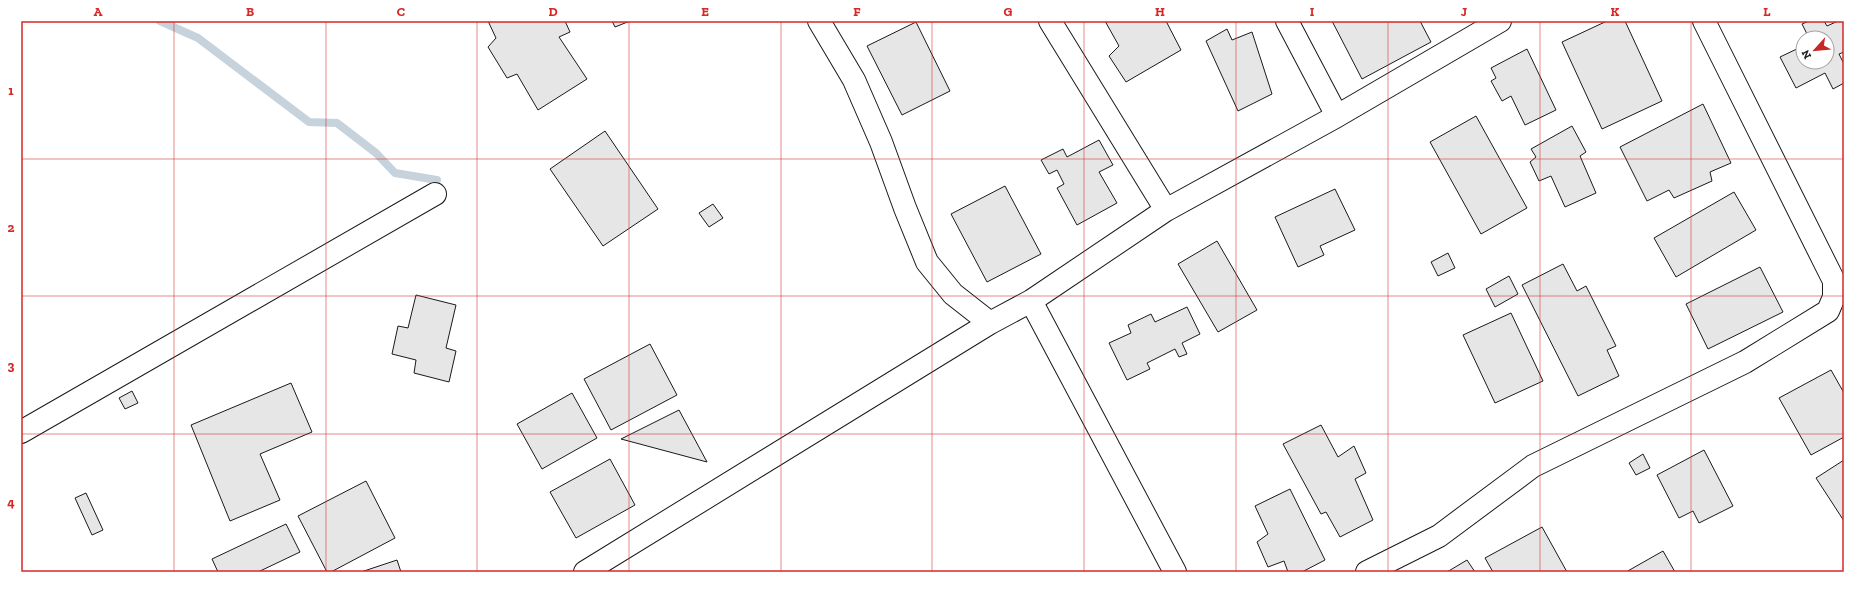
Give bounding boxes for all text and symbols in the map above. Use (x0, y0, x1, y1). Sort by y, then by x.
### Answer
text: A (94, 4, 103, 19)
text: B (246, 4, 254, 19)
text: C (397, 4, 405, 19)
text: D (548, 4, 558, 19)
text: E (701, 4, 709, 19)
text: F (853, 4, 861, 19)
text: G (1004, 4, 1013, 19)
text: H (1155, 4, 1165, 19)
text: I (1310, 4, 1315, 19)
text: J (1461, 4, 1467, 19)
text: K (1611, 4, 1620, 19)
text: L (1763, 4, 1771, 19)
north arrow (1795, 30, 1835, 70)
text: N (1799, 47, 1814, 61)
text: 1 (8, 83, 14, 98)
text: 2 (8, 220, 15, 235)
text: 3 (8, 358, 15, 373)
text: 4 (7, 495, 15, 510)

